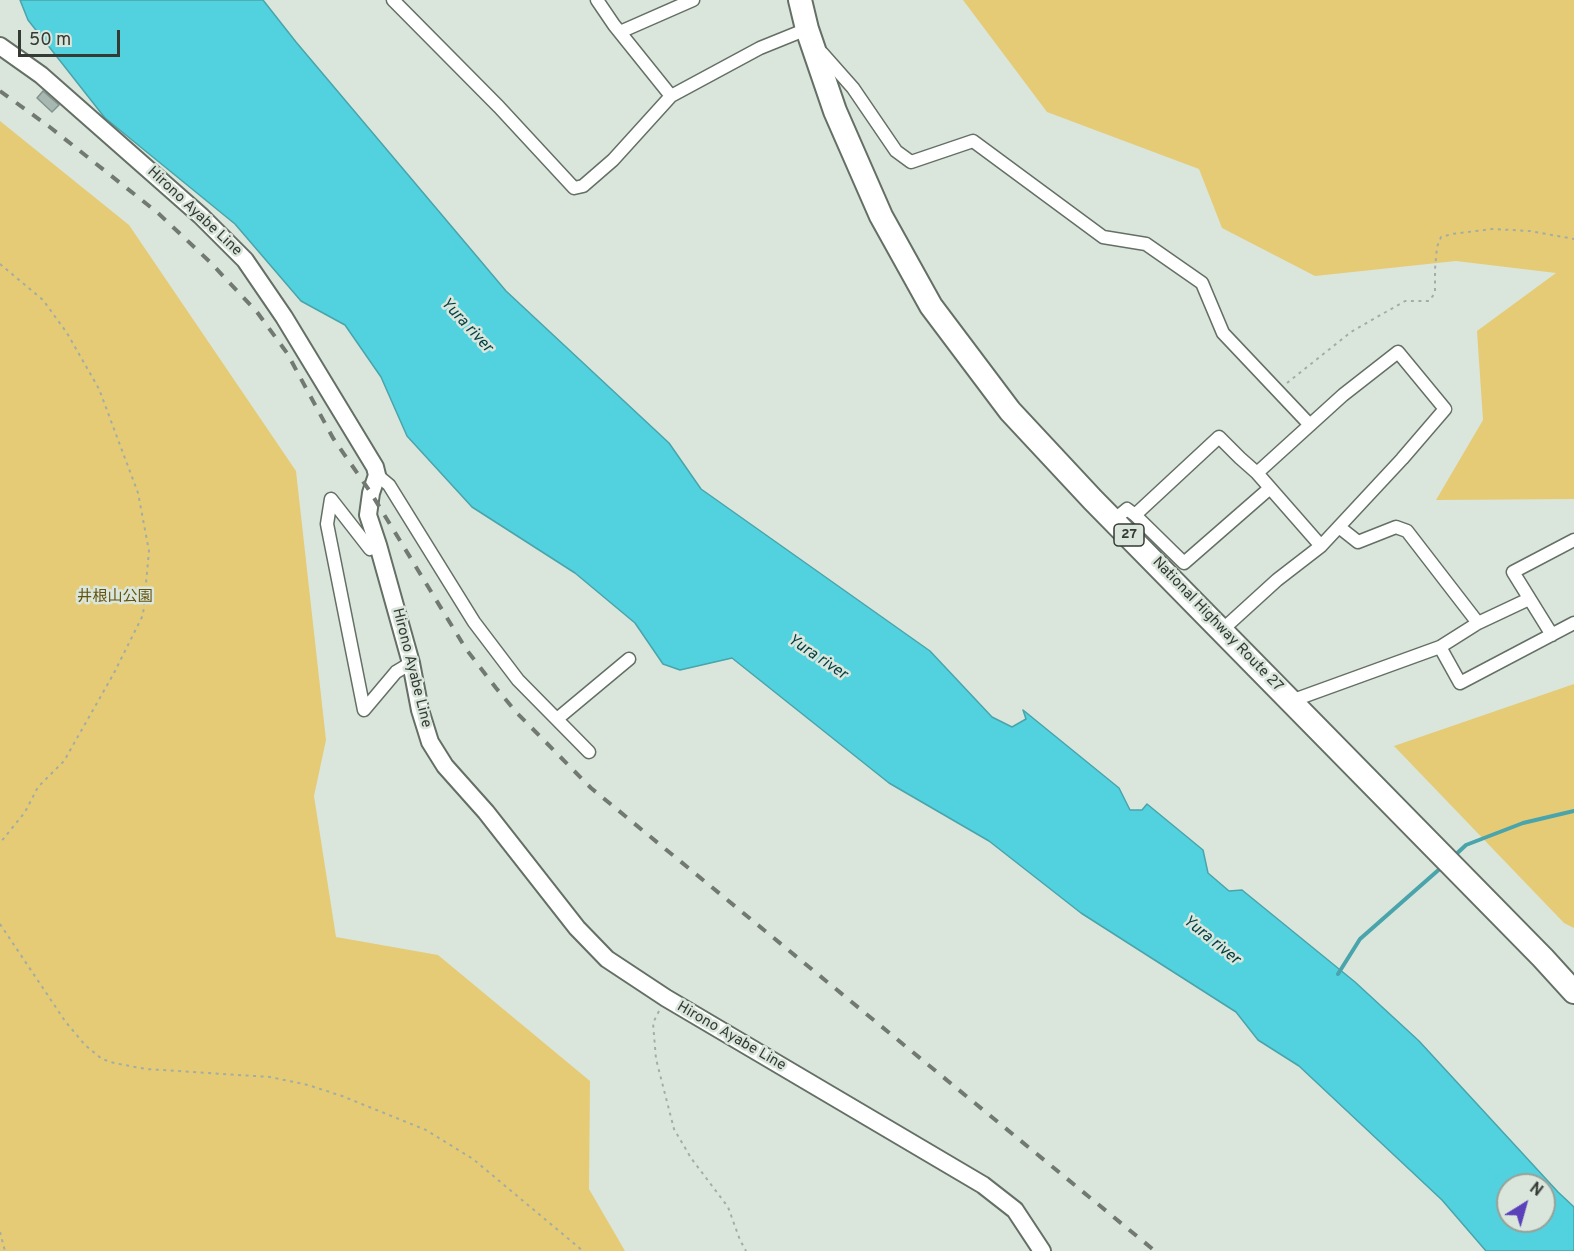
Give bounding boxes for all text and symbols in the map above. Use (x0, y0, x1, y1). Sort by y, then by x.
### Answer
scale bar (21, 18, 123, 56)
text: 50 m (29, 29, 71, 52)
street label: Hirono Ayabe Line (143, 164, 245, 260)
water label: Yura river (436, 295, 496, 357)
road number: 27 (1114, 524, 1144, 546)
street label: National Highway Route 27 (1148, 554, 1286, 696)
park label: 井根山公園 (78, 589, 152, 607)
street label: Hirono Ayabe Line (387, 606, 435, 730)
water label: Yura river (783, 631, 851, 685)
water label: Yura river (1179, 912, 1243, 970)
street label: Hirono Ayabe Line (673, 999, 789, 1075)
north arrow (1496, 1173, 1556, 1233)
text: N (1525, 1179, 1546, 1202)

